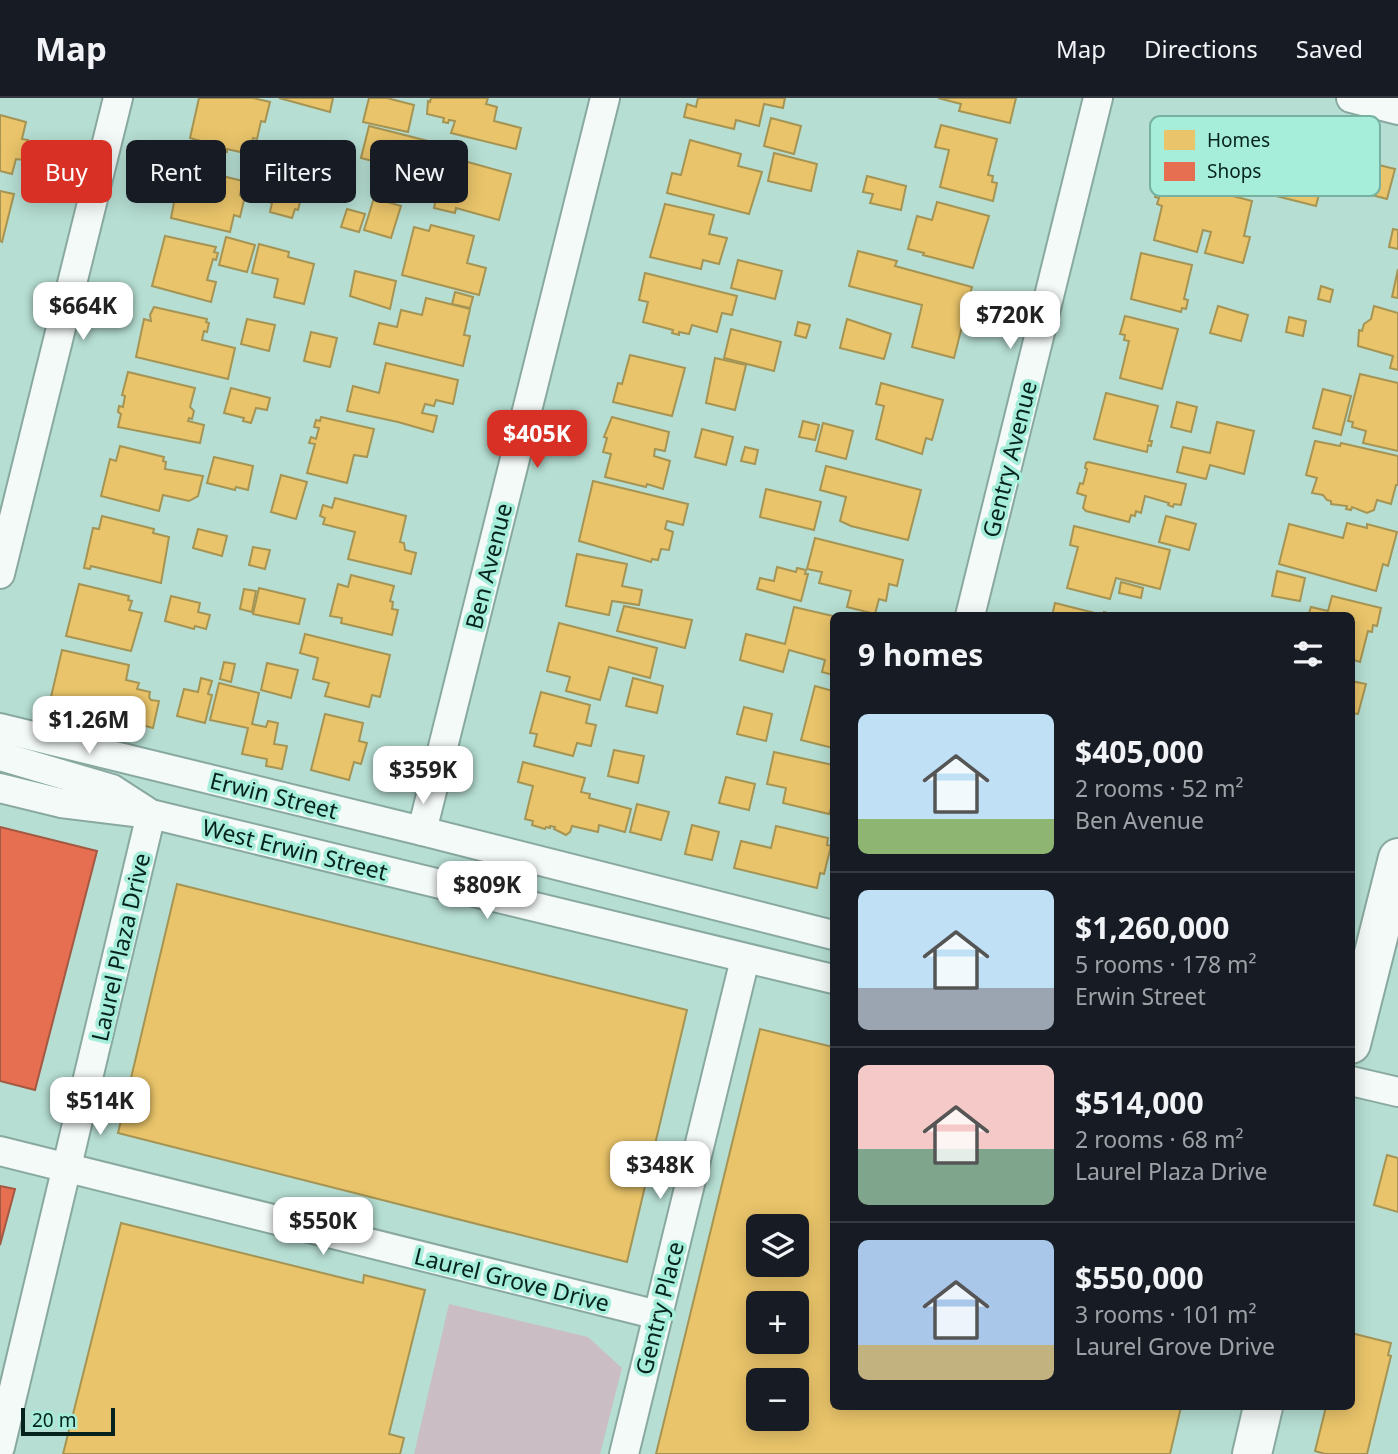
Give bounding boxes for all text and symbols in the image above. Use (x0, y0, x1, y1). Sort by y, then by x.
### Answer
text: Map (35, 26, 107, 71)
text: Map (1056, 32, 1106, 65)
text: Directions (1144, 32, 1258, 65)
text: Saved (1296, 32, 1363, 65)
legend (1150, 116, 1380, 196)
text: Homes (1207, 127, 1270, 153)
chip: Buy (21, 140, 112, 203)
chip: Rent (126, 140, 226, 203)
chip: Filters (240, 140, 356, 203)
chip: New (370, 140, 468, 203)
text: Shops (1207, 158, 1261, 184)
pin: $664K (34, 282, 132, 342)
text: $664K (49, 289, 117, 321)
pin: $720K (961, 292, 1059, 351)
text: $720K (976, 298, 1044, 330)
street label: Gentry Avenue (974, 377, 1044, 541)
pin: $405K (488, 410, 586, 470)
text: $405K (503, 417, 571, 449)
street label: Ben Avenue (457, 500, 519, 632)
text: 9 homes (858, 634, 983, 675)
icon: filters (1289, 635, 1327, 673)
pin: $1.26M (32, 696, 146, 756)
text: $1.26M (49, 703, 129, 735)
text: $405,000 (1075, 731, 1204, 772)
icon: home (914, 742, 998, 826)
pin: $359K (374, 746, 472, 806)
text: $359K (389, 753, 457, 785)
street label: Erwin Street (207, 764, 341, 826)
text: 2 rooms · 52 m² (1075, 772, 1244, 804)
text: Ben Avenue (1075, 804, 1204, 836)
street label: West Erwin Street (199, 811, 391, 887)
street label: Laurel Plaza Drive (83, 850, 157, 1044)
pin: $809K (438, 862, 536, 921)
text: $809K (453, 868, 521, 900)
text: $1,260,000 (1075, 907, 1229, 948)
icon: home (914, 918, 998, 1002)
text: 5 rooms · 178 m² (1075, 948, 1257, 980)
text: Erwin Street (1075, 980, 1206, 1012)
pin: $514K (51, 1077, 149, 1137)
text: $514,000 (1075, 1082, 1204, 1123)
text: $514K (66, 1084, 134, 1116)
icon: home (914, 1093, 998, 1177)
text: 2 rooms · 68 m² (1075, 1123, 1244, 1155)
pin: $348K (611, 1142, 709, 1201)
text: $348K (626, 1148, 694, 1180)
text: Laurel Plaza Drive (1075, 1155, 1267, 1187)
pin: $550K (274, 1198, 372, 1257)
text: $550K (289, 1204, 357, 1236)
map controls (746, 1214, 809, 1431)
button: layers (746, 1214, 809, 1277)
street label: Gentry Place (627, 1238, 691, 1378)
street label: Laurel Grove Drive (411, 1239, 613, 1319)
text: $550,000 (1075, 1257, 1204, 1298)
icon: home (914, 1268, 998, 1352)
button: + (746, 1291, 809, 1354)
text: 3 rooms · 101 m² (1075, 1298, 1257, 1330)
text: Laurel Grove Drive (1075, 1330, 1275, 1362)
button: − (746, 1368, 809, 1431)
scale bar (21, 1405, 116, 1437)
text: 20 m (32, 1407, 76, 1433)

